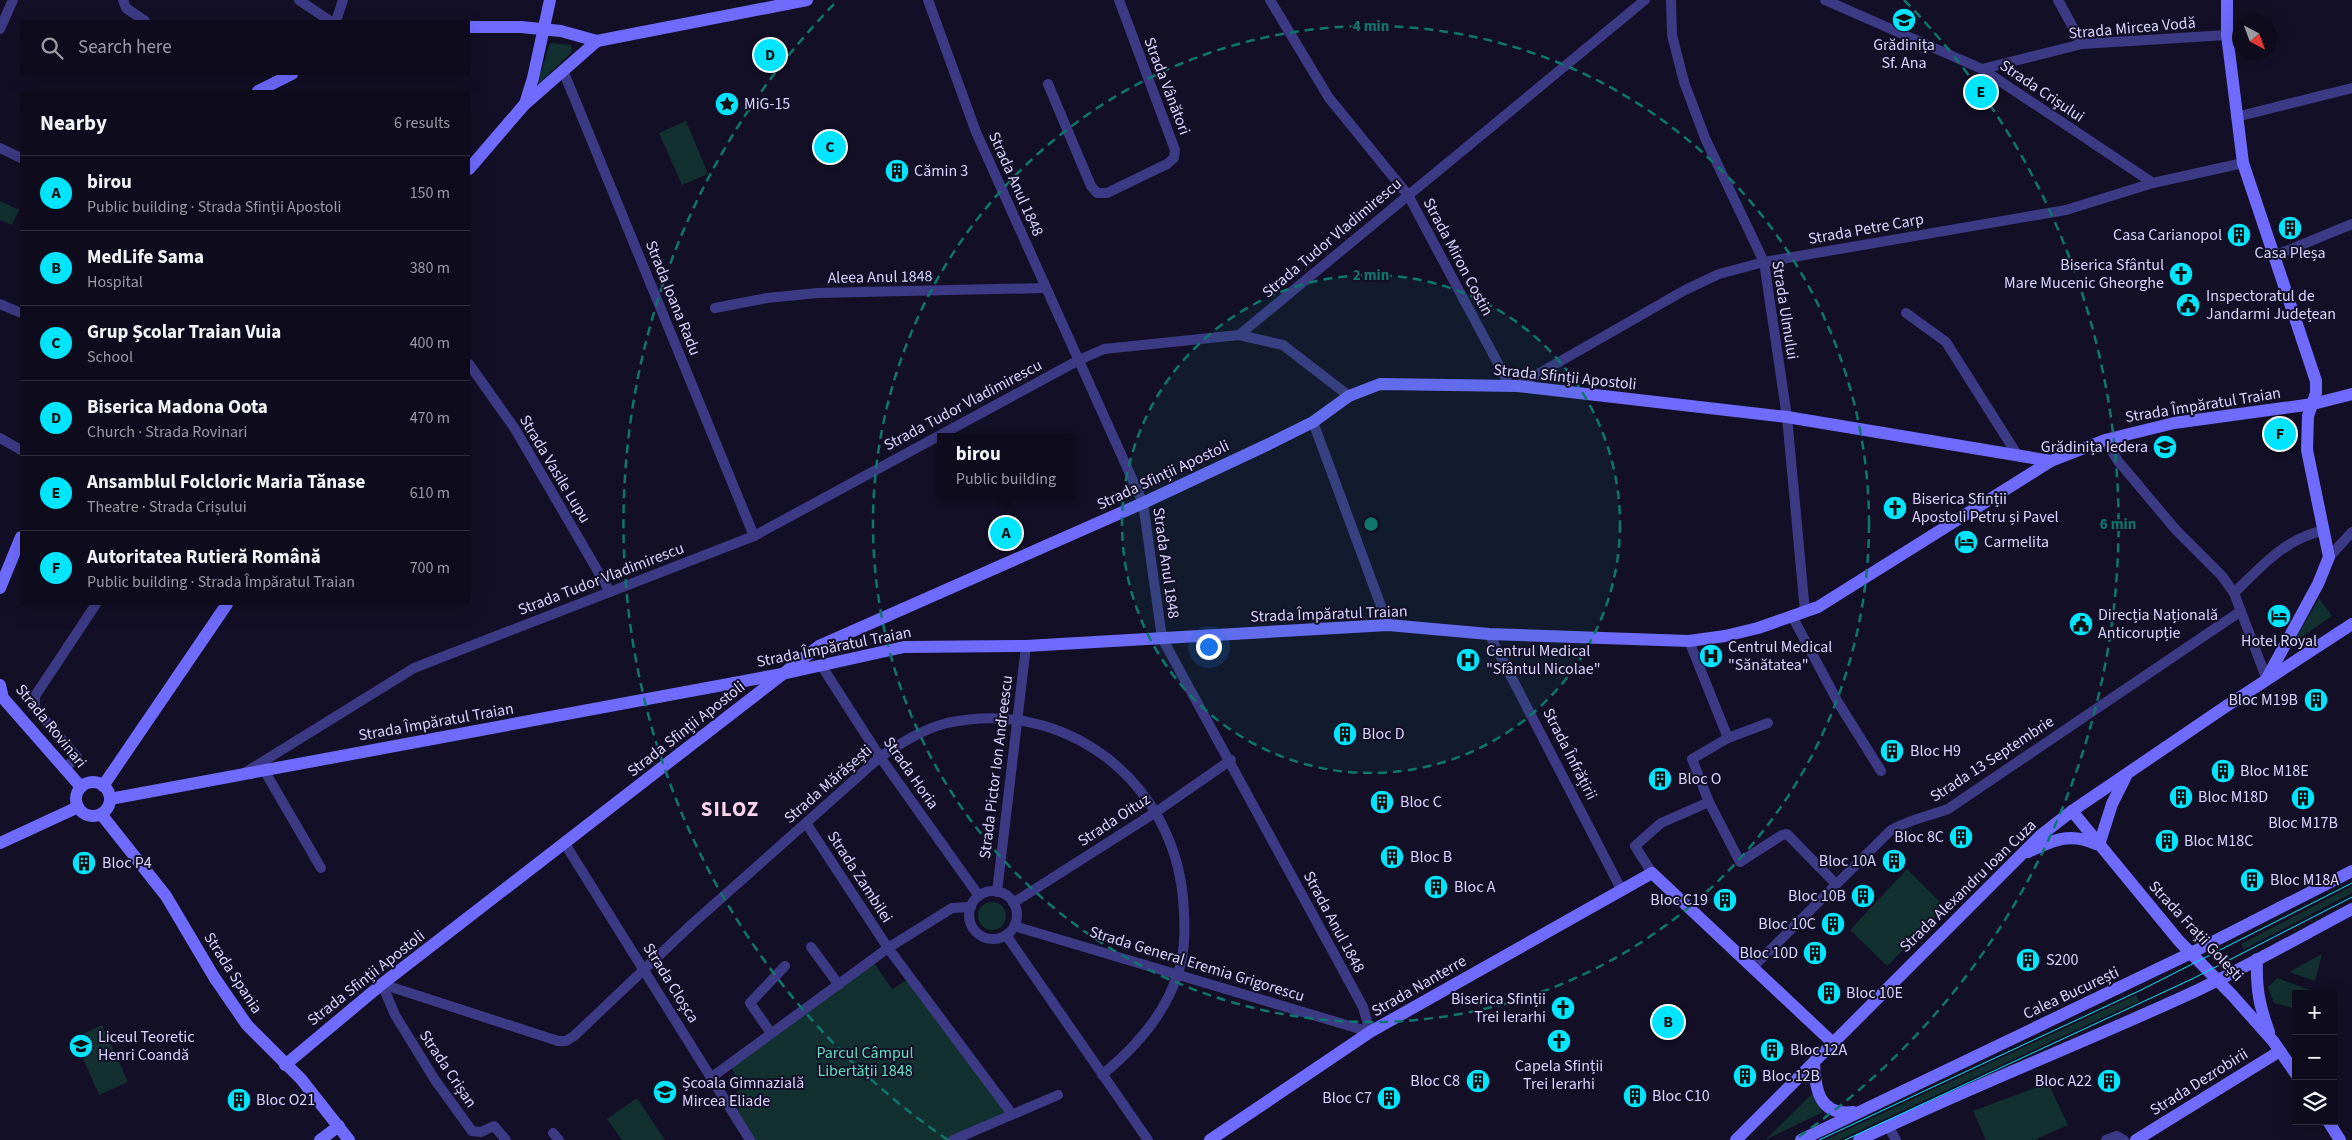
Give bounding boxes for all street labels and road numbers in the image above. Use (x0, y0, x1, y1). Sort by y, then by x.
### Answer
street label: Strada Mircea Vodă (2068, 11, 2196, 45)
street label: Strada Vânători (1138, 34, 1196, 138)
street label: Strada Crișului (1995, 55, 2089, 127)
street label: Strada Anul 1848 (983, 128, 1049, 240)
street label: Strada Tudor Vladimirescu (1257, 173, 1407, 303)
street label: Strada Miron Costin (1418, 194, 1498, 320)
street label: Strada Petre Carp (1806, 208, 1926, 250)
street label: Strada Ioana Radu (640, 237, 706, 359)
street label: Strada Ulmului (1766, 259, 1804, 361)
street label: Aleea Anul 1848 (827, 265, 933, 289)
street label: Strada Tudor Vladimirescu (880, 354, 1046, 456)
street label: Strada Sfinții Apostoli (1492, 359, 1638, 395)
street label: Strada Împăratul Traian (2124, 382, 2282, 428)
street label: Strada Vasile Lupu (514, 411, 596, 527)
street label: Strada Sfinții Apostoli (1093, 435, 1233, 515)
street label: Strada Anul 1848 (1147, 506, 1185, 620)
street label: Strada Tudor Vladimirescu (515, 537, 687, 621)
street label: Strada Împăratul Traian (1250, 600, 1408, 628)
street label: Strada Împăratul Traian (755, 621, 913, 673)
street label: Strada Pictor Ion Andreescu (974, 674, 1018, 860)
street label: Strada Sfinții Apostoli (623, 676, 749, 782)
street label: Strada Rovinari (10, 679, 92, 773)
street label: Strada Împăratul Traian (357, 698, 515, 746)
street label: Strada Înfrățirii (1537, 704, 1603, 804)
street label: Strada 13 Septembrie (1926, 711, 2058, 807)
street label: Strada Horia (878, 732, 944, 814)
street label: Strada Mărășești (779, 740, 877, 828)
street label: Strada Oituz (1073, 788, 1155, 852)
street label: Strada Alexandru Ioan Cuza (1895, 815, 2041, 957)
street label: Strada Zambilei (822, 827, 898, 927)
street label: Strada Anul 1848 (1298, 867, 1370, 977)
street label: Strada Frații Golești (2144, 876, 2248, 986)
street label: Strada General Eremia Grigorescu (1087, 921, 1307, 1007)
street label: Strada Sfinții Apostoli (303, 925, 429, 1031)
street label: Strada Spania (198, 928, 268, 1018)
street label: Strada Cloșca (638, 939, 704, 1027)
street label: Strada Nanterre (1368, 950, 1471, 1022)
street label: Calea București (2019, 961, 2123, 1025)
street label: Strada Crișan (414, 1026, 482, 1112)
street label: Strada Dezrobirii (2146, 1043, 2252, 1121)

